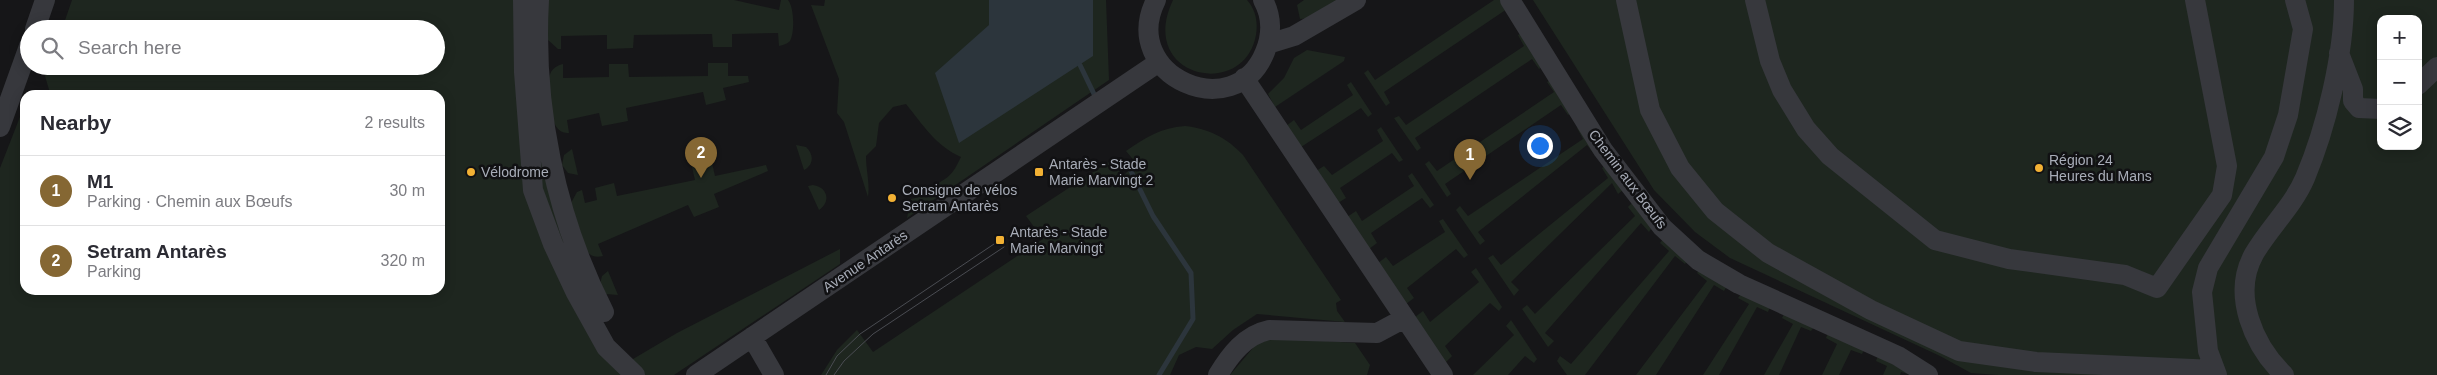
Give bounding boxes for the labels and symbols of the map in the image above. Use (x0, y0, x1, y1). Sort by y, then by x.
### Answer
street label: Chemin aux Bœufs (1586, 126, 1670, 232)
your location (1527, 133, 1553, 159)
pin: 2 (685, 137, 717, 178)
pin: 1 (1454, 139, 1486, 180)
place label: Région 24 Heures du Mans (2049, 152, 2152, 184)
place label: Antarès - Stade Marie Marvingt 2 (1049, 156, 1153, 188)
marker: Région 24 Heures du Mans (2033, 162, 2045, 174)
place label: Vélodrome (481, 164, 549, 180)
marker: Vélodrome (465, 166, 477, 178)
marker: Antarès - Stade Marie Marvingt 2 (1033, 166, 1045, 178)
place label: Consigne de vélos Setram Antarès (902, 182, 1017, 214)
marker: Consigne de vélos Setram Antarès (886, 192, 898, 204)
place label: Antarès - Stade Marie Marvingt (1010, 224, 1107, 256)
street label: Avenue Antarès (820, 227, 910, 295)
marker: Antarès - Stade Marie Marvingt (994, 234, 1006, 246)

